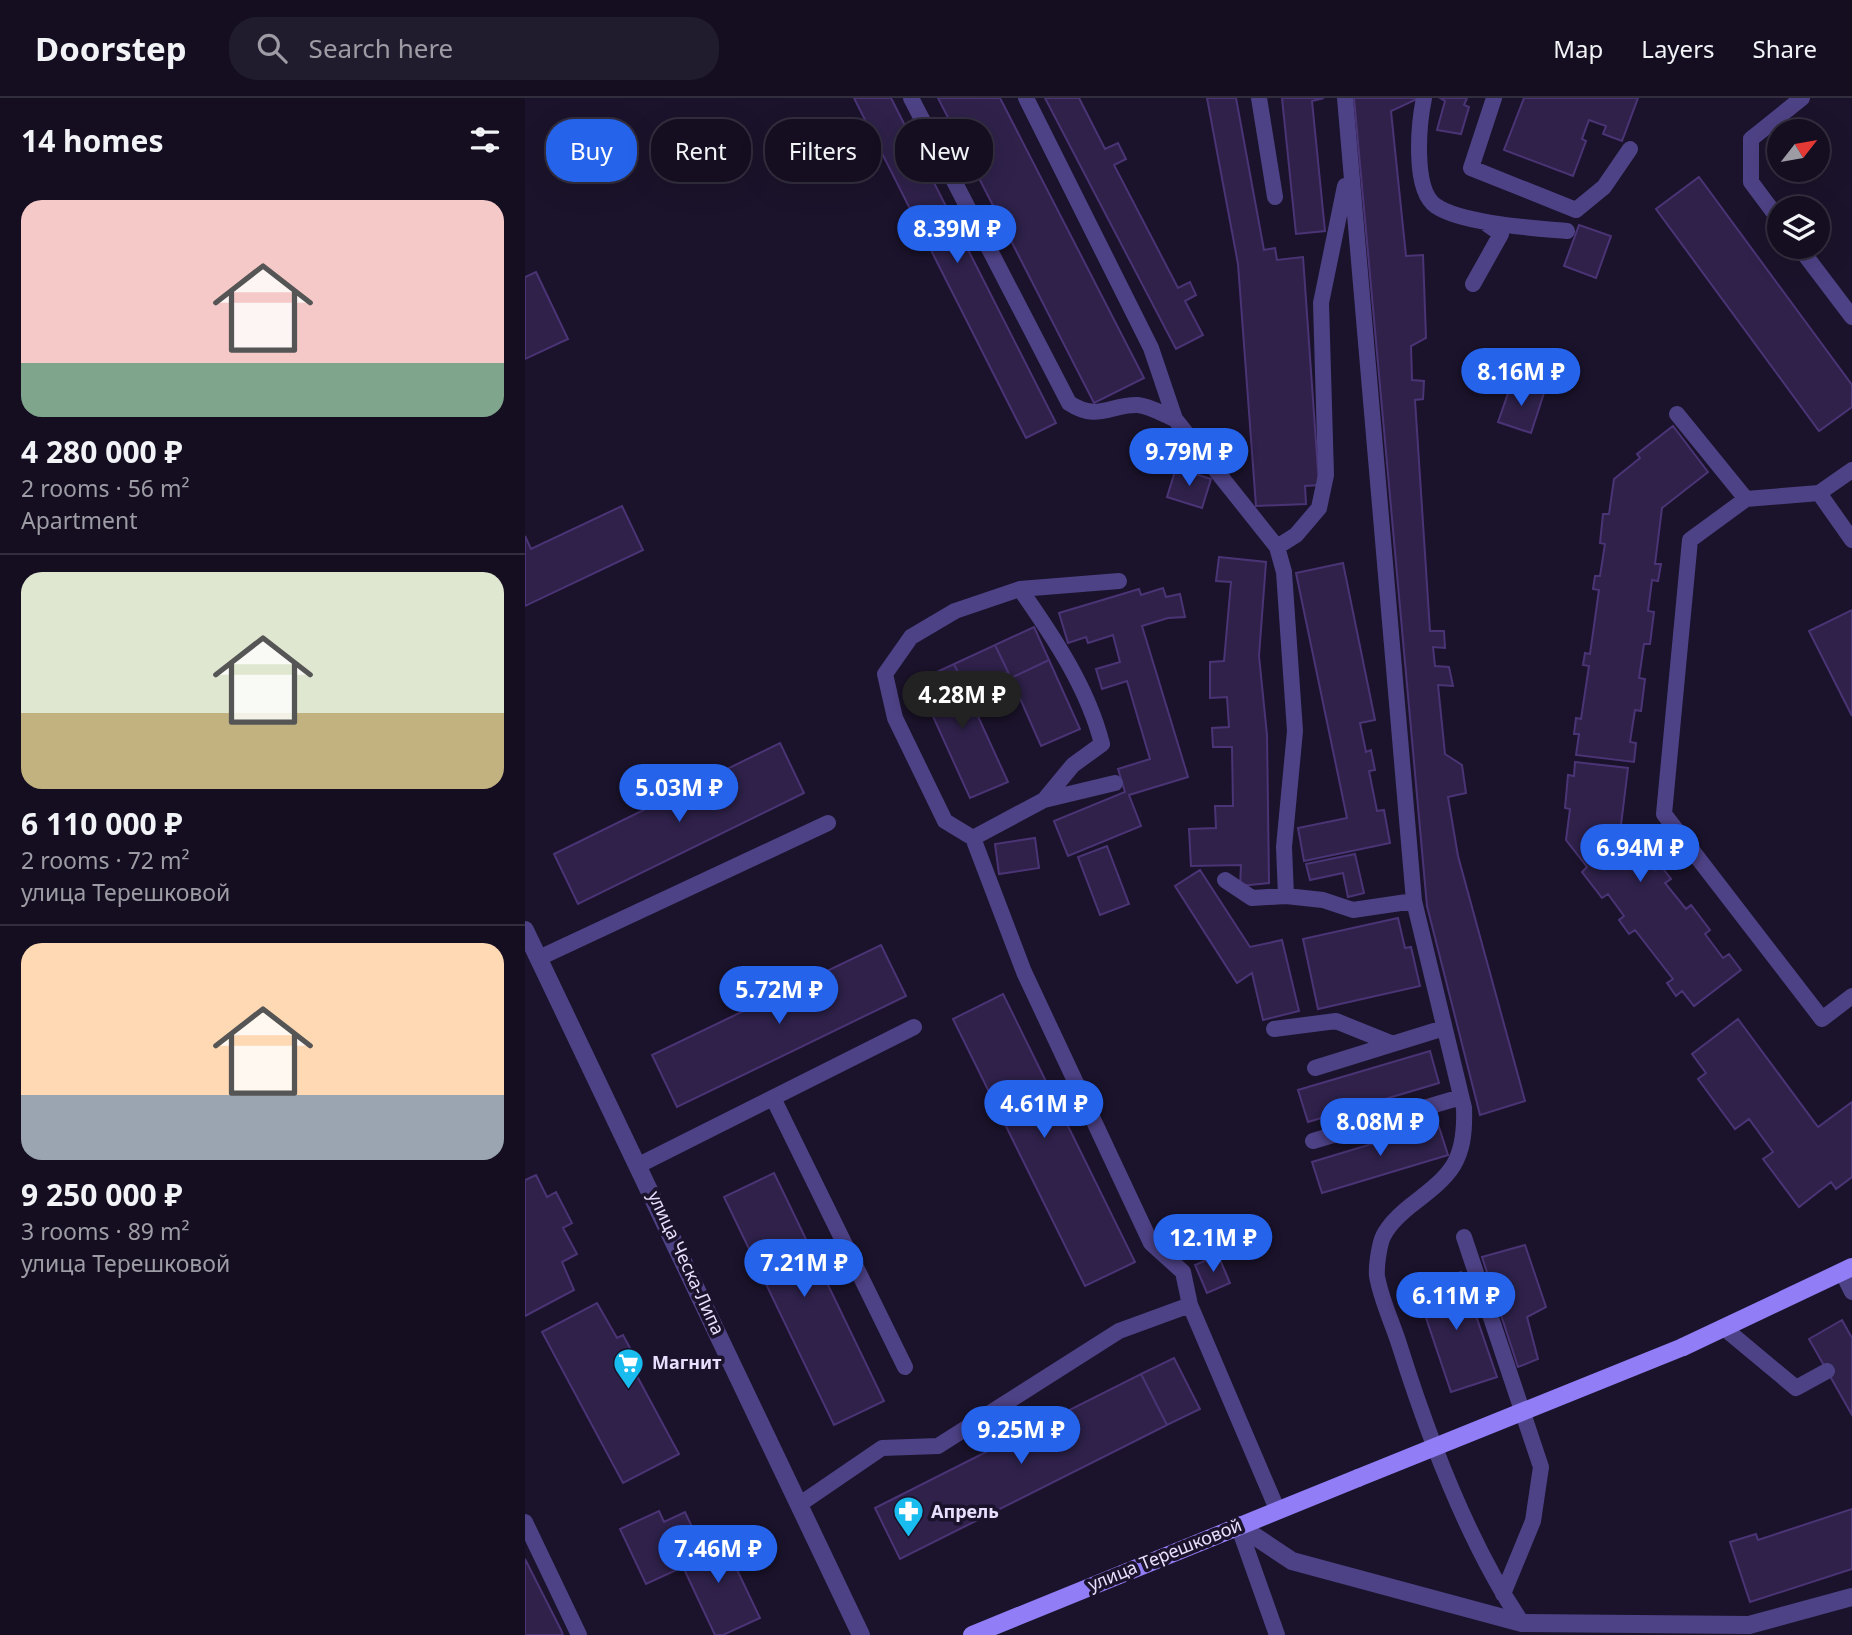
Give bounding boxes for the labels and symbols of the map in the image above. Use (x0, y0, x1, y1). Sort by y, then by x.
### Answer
north arrow (1767, 119, 1831, 182)
pin: 8.39M ₽ (892, 206, 1022, 265)
pin: 8.16M ₽ (1456, 348, 1586, 408)
pin: 9.79M ₽ (1124, 428, 1254, 488)
pin: 4.28M ₽ (897, 672, 1027, 731)
pin: 5.03M ₽ (614, 764, 744, 824)
pin: 6.94M ₽ (1575, 824, 1705, 884)
pin: 5.72M ₽ (714, 967, 844, 1026)
pin: 4.61M ₽ (979, 1080, 1109, 1140)
pin: 8.08M ₽ (1315, 1098, 1445, 1158)
street label: улица Ческа-Липа (643, 1187, 731, 1338)
pin: 12.1M ₽ (1148, 1214, 1278, 1274)
pin: 7.21M ₽ (739, 1240, 869, 1299)
pin: 6.11M ₽ (1391, 1272, 1521, 1332)
supermarket icon: Магнит (612, 1346, 646, 1390)
place label: Магнит (652, 1350, 721, 1374)
pin: 9.25M ₽ (956, 1406, 1086, 1466)
pharmacy icon: Апрель (891, 1495, 925, 1539)
place label: Апрель (931, 1499, 999, 1523)
street label: улица Терешковой (1084, 1512, 1245, 1596)
pin: 7.46M ₽ (653, 1526, 783, 1585)

